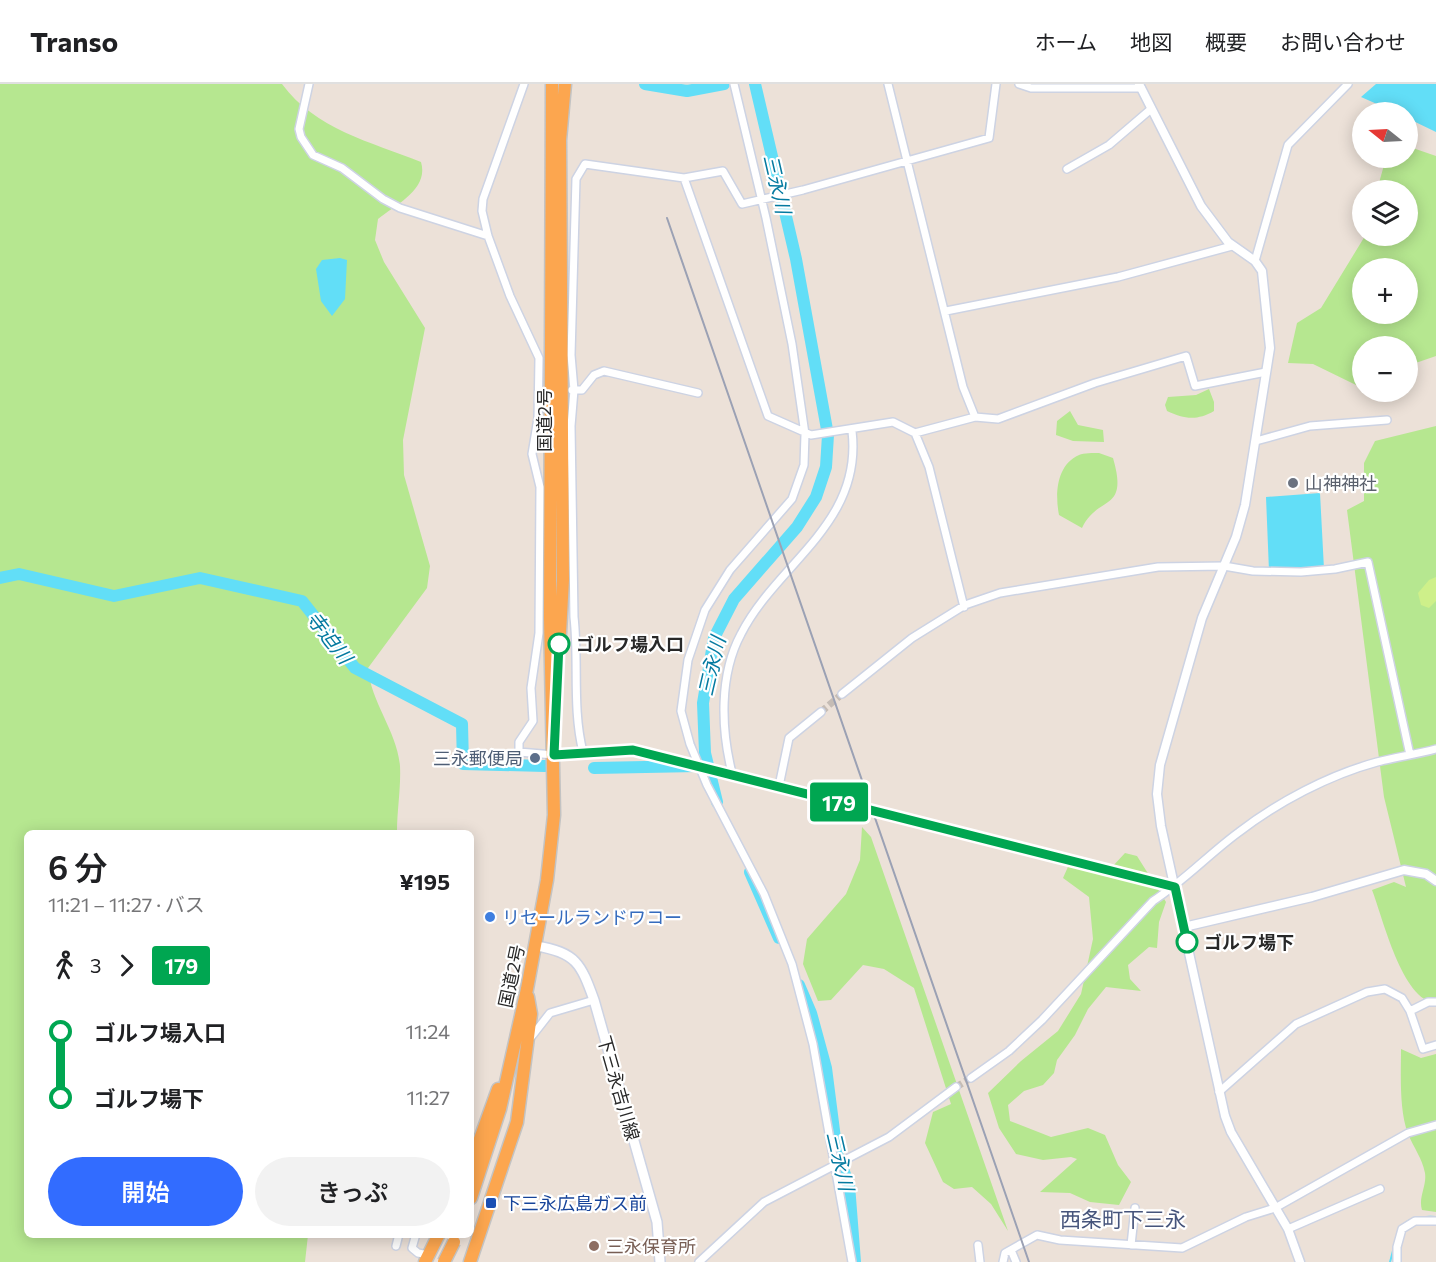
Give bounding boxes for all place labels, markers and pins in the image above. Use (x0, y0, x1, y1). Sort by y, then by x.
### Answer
place label: 山神神社 (1305, 472, 1377, 494)
marker: 山神神社 (1286, 476, 1300, 490)
marker: ゴルフ場入口 (548, 633, 570, 655)
place label: ゴルフ場入口 (576, 633, 684, 655)
place label: 三永郵便局 (433, 747, 523, 769)
marker: 三永郵便局 (528, 751, 542, 765)
place label: リセールランドワコー (502, 906, 682, 928)
marker: リセールランドワコー (483, 910, 497, 924)
marker: ゴルフ場下 (1176, 931, 1198, 953)
place label: ゴルフ場下 (1204, 931, 1294, 953)
place label: 下三永広島ガス前 (503, 1192, 647, 1214)
marker: 下三永広島ガス前 (484, 1196, 498, 1210)
place label: 三永保育所 (606, 1235, 696, 1257)
marker: 三永保育所 (587, 1239, 601, 1253)

